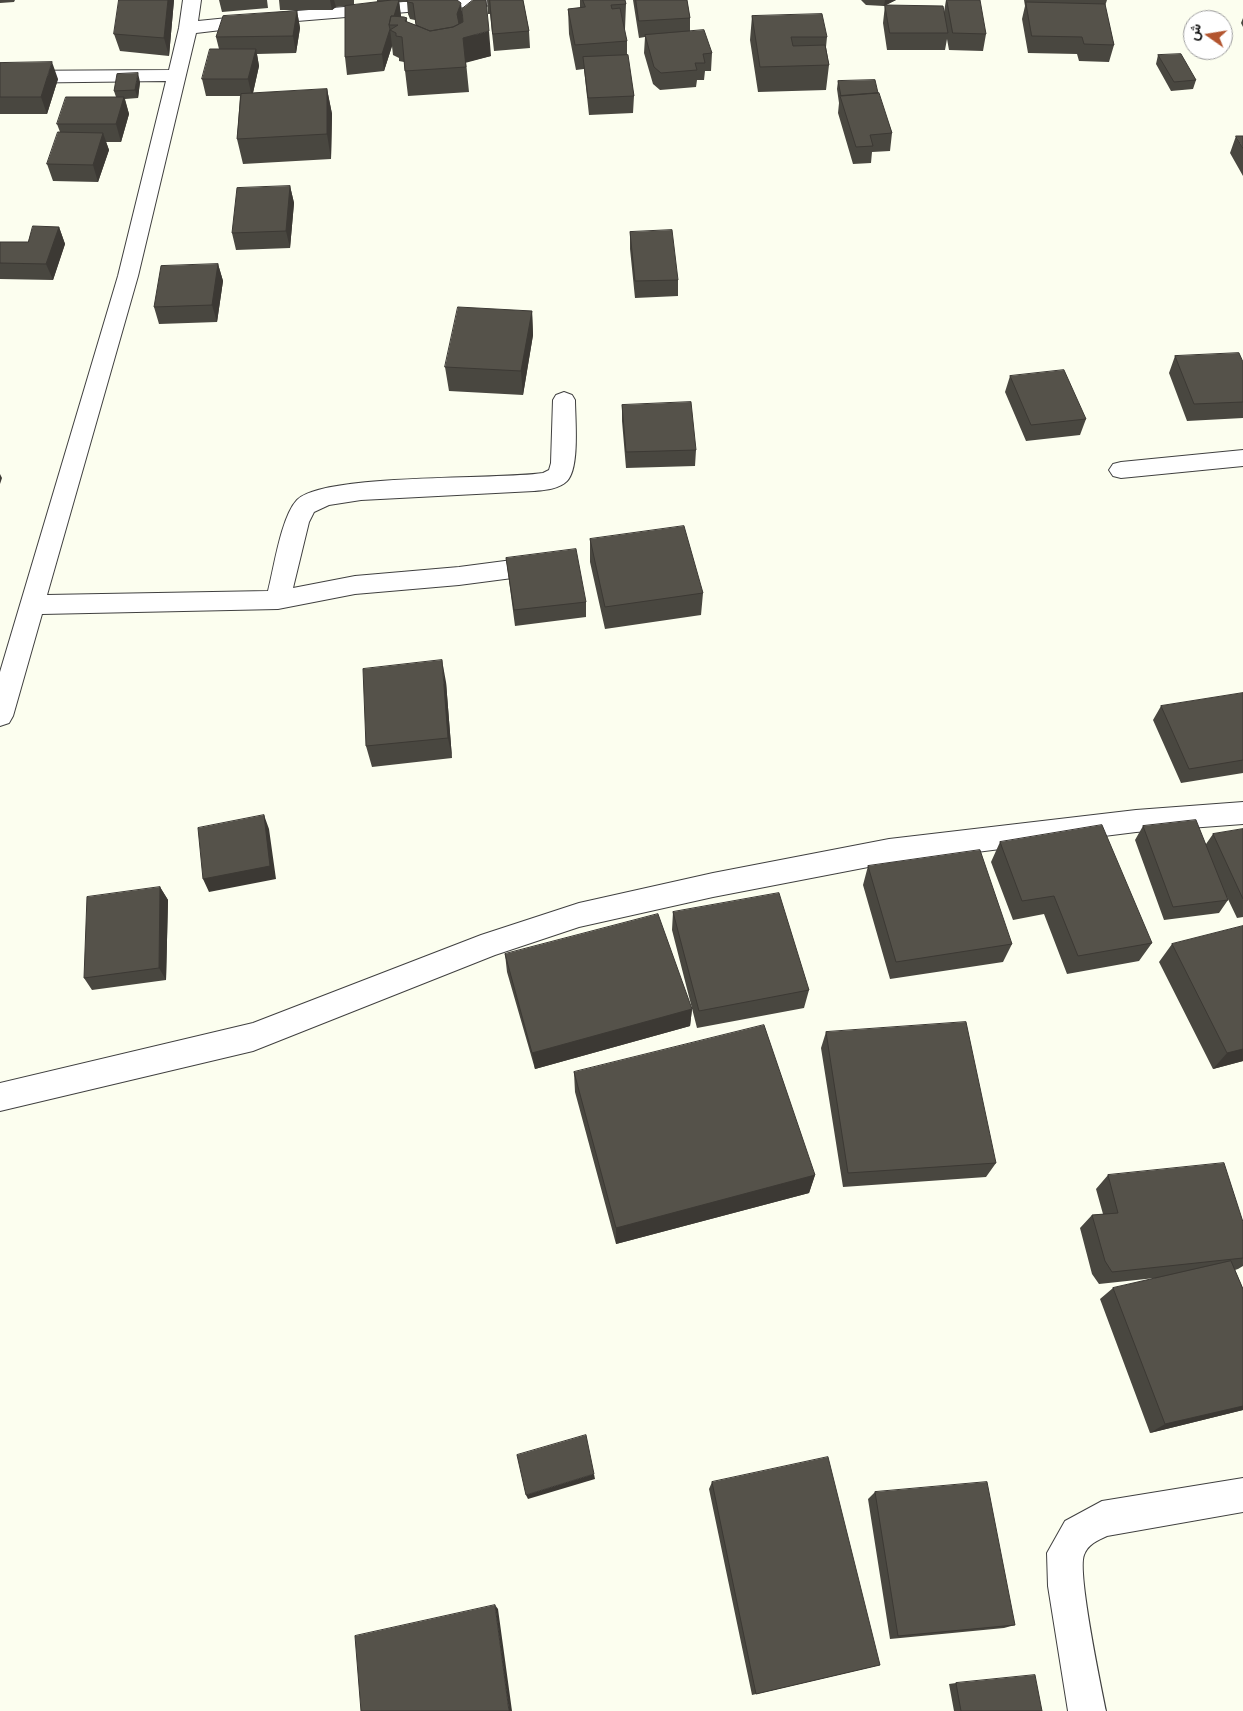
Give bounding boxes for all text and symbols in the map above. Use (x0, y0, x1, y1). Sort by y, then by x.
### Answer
north arrow (1183, 10, 1233, 60)
text: ش (1184, 22, 1205, 42)

